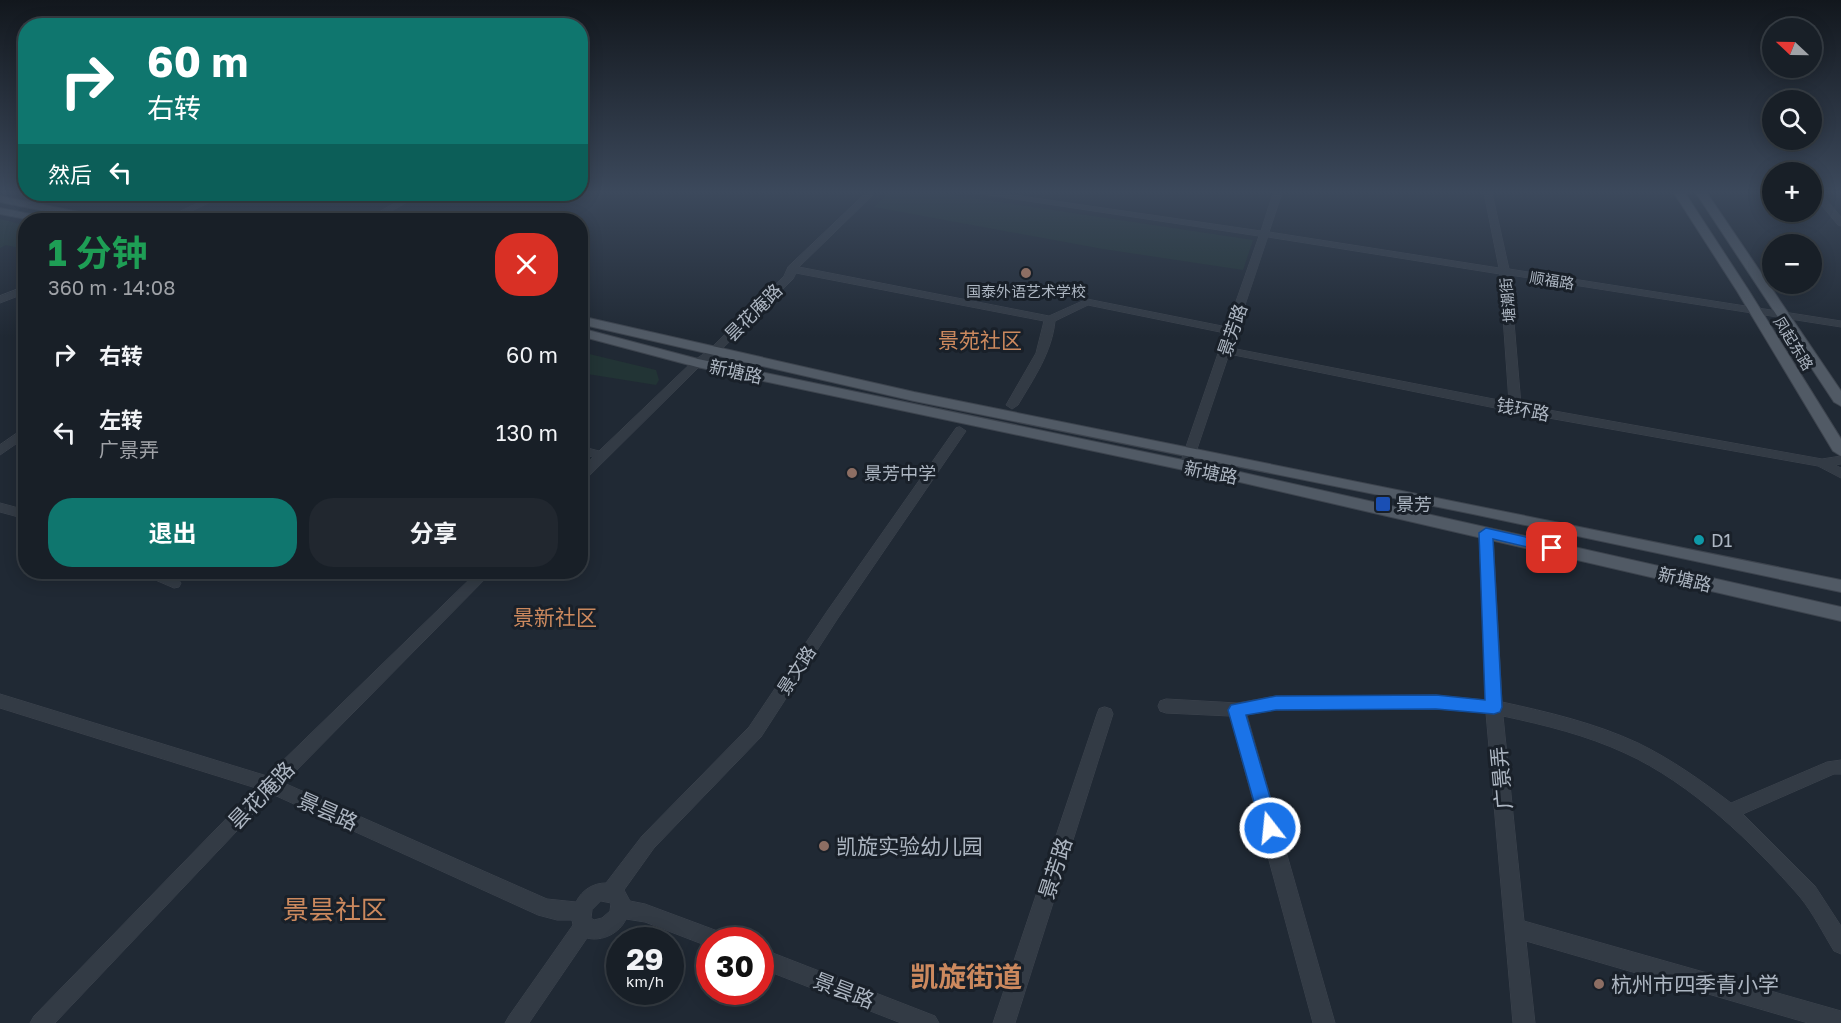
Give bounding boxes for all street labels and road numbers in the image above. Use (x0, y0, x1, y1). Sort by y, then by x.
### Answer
street label: 顺福路 (1528, 268, 1576, 292)
street label: 塘潮街 (1496, 277, 1518, 323)
street label: 昙花庵路 (720, 279, 786, 345)
street label: 景芳路 (1213, 301, 1251, 359)
street label: 凤起东路 (1770, 313, 1818, 373)
street label: 新塘路 (707, 355, 765, 387)
street label: 钱环路 (1494, 393, 1552, 425)
street label: 新塘路 (1182, 456, 1240, 488)
street label: 新塘路 (1656, 562, 1714, 596)
street label: 景文路 (772, 641, 820, 699)
street label: 广景弄 (1485, 745, 1517, 811)
street label: 昙花庵路 (222, 756, 300, 834)
street label: 景昙路 (294, 786, 362, 836)
street label: 景芳路 (1033, 834, 1077, 902)
street label: 景昙路 (810, 967, 878, 1013)

